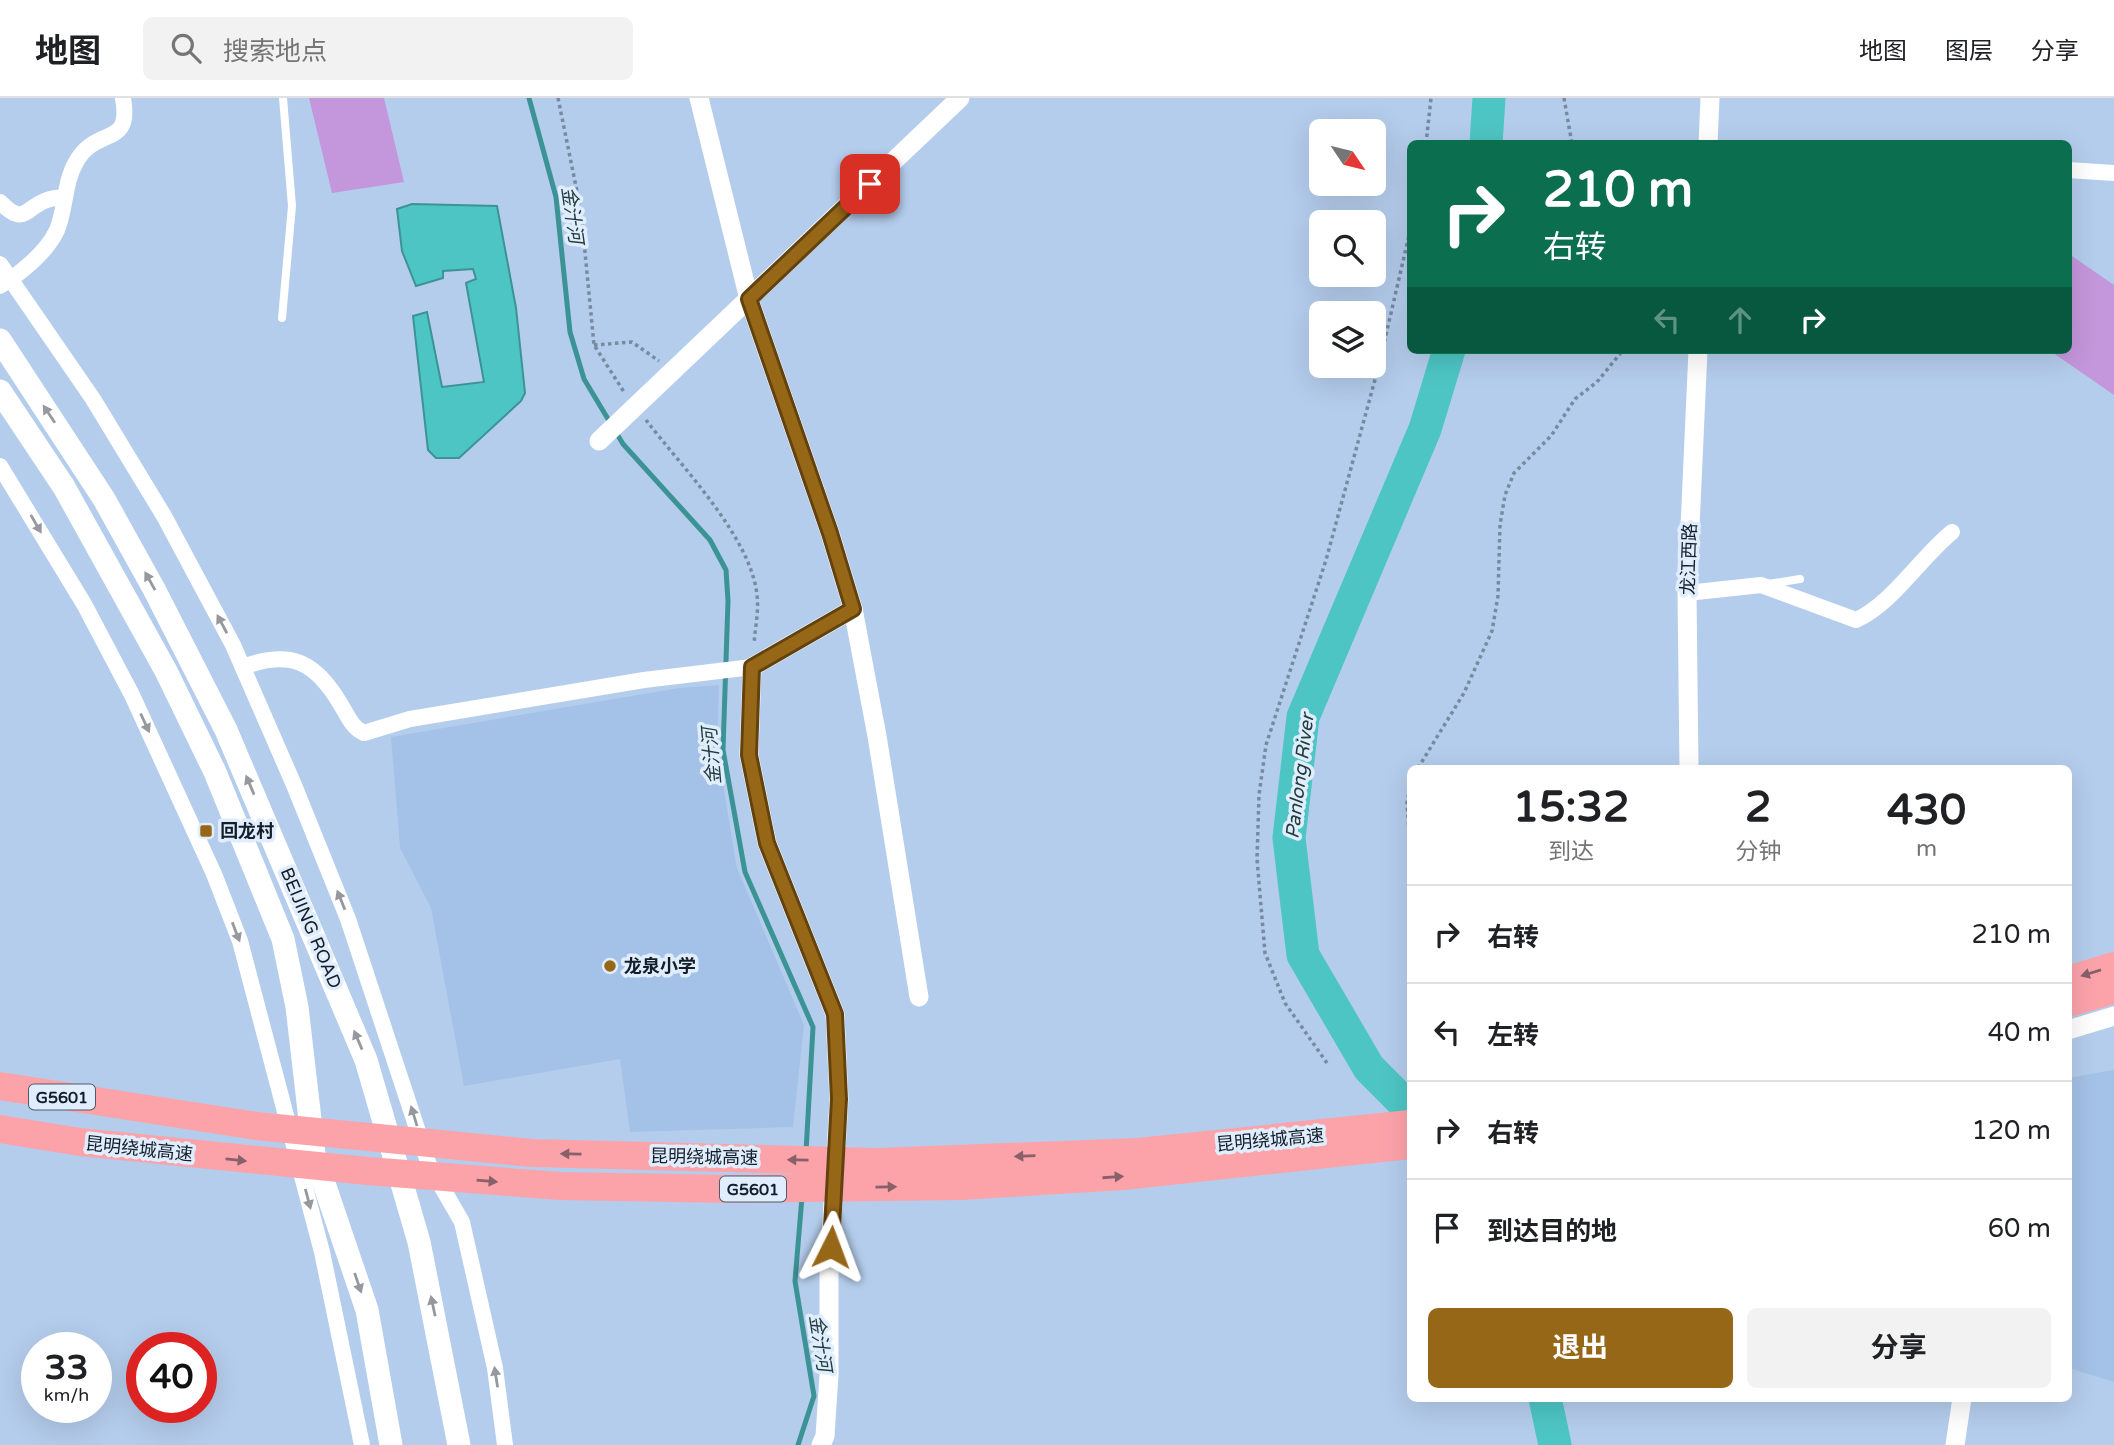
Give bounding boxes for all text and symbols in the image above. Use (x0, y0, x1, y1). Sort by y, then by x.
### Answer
search box (143, 17, 633, 80)
icon: search (167, 29, 205, 67)
text: 地图 (35, 32, 101, 71)
text: 搜索地点 (223, 36, 327, 67)
text: 地图 (1859, 37, 1907, 66)
text: 图层 (1945, 37, 1993, 66)
text: 分享 (2031, 37, 2079, 66)
north arrow (1309, 119, 1386, 196)
map controls (1309, 119, 1386, 378)
pin (840, 154, 900, 214)
text: 210 m (1543, 161, 1693, 220)
icon: arrive (851, 165, 889, 203)
icon: right (1428, 168, 1519, 259)
water label: 金汁河 (557, 185, 587, 249)
button: search (1309, 210, 1386, 287)
text: 右转 (1543, 229, 1607, 267)
button: layers (1309, 301, 1386, 378)
icon: left (1648, 301, 1686, 339)
icon: ahead (1721, 301, 1759, 339)
icon: right (1794, 301, 1832, 339)
one-way arrow (42, 405, 56, 423)
one-way arrow (30, 514, 42, 534)
street label: 龙江西路 (1677, 523, 1701, 595)
one-way arrow (144, 571, 156, 591)
one-way arrow (216, 614, 228, 634)
water label: Panlong River (1281, 710, 1319, 840)
one-way arrow (140, 713, 151, 734)
water label: 金汁河 (698, 723, 725, 785)
one-way arrow (244, 775, 255, 796)
text: 15:32 (1513, 782, 1629, 833)
text: 2 (1745, 782, 1771, 833)
text: 430 (1887, 785, 1966, 836)
place label: 回龙村 (220, 820, 274, 842)
marker: 回龙村 (198, 823, 214, 839)
text: m (1916, 835, 1937, 863)
text: 到达 (1548, 838, 1594, 866)
text: 分钟 (1735, 838, 1781, 866)
street label: BEIJING ROAD (276, 864, 346, 992)
one-way arrow (335, 890, 346, 911)
icon: right (1428, 915, 1466, 953)
text: 210 m (1971, 919, 2051, 950)
one-way arrow (231, 921, 242, 942)
text: 右转 (1487, 922, 1539, 953)
place label: 龙泉小学 (624, 955, 696, 977)
marker: 龙泉小学 (602, 958, 618, 974)
one-way arrow (2081, 968, 2102, 978)
icon: left (1428, 1013, 1466, 1051)
text: 40 m (1988, 1017, 2051, 1048)
text: 左转 (1487, 1020, 1539, 1051)
one-way arrow (352, 1029, 363, 1050)
road number: G5601 (29, 1085, 95, 1110)
one-way arrow (408, 1105, 419, 1126)
icon: right (1428, 1111, 1466, 1149)
text: 120 m (1971, 1115, 2051, 1146)
text: 右转 (1487, 1118, 1539, 1149)
street label: 昆明绕城高速 (1215, 1124, 1325, 1156)
street label: 昆明绕城高速 (84, 1132, 194, 1166)
street label: 昆明绕城高速 (650, 1145, 758, 1169)
one-way arrow (559, 1148, 581, 1160)
one-way arrow (1014, 1151, 1036, 1162)
one-way arrow (226, 1154, 248, 1165)
one-way arrow (787, 1154, 809, 1166)
one-way arrow (1103, 1171, 1125, 1182)
one-way arrow (477, 1176, 499, 1187)
road number: G5601 (720, 1176, 786, 1202)
one-way arrow (875, 1181, 897, 1193)
one-way arrow (303, 1189, 313, 1210)
icon: arrive (1428, 1209, 1466, 1247)
position arrow (794, 1210, 868, 1284)
text: 60 m (1988, 1213, 2051, 1244)
text: 到达目的地 (1487, 1216, 1617, 1247)
one-way arrow (353, 1272, 363, 1293)
one-way arrow (427, 1295, 438, 1317)
button: 退出 (1428, 1308, 1733, 1388)
button: 分享 (1747, 1308, 2051, 1388)
water label: 金汁河 (805, 1313, 836, 1377)
speed limit sign: 40 (126, 1332, 217, 1423)
text: 33 (45, 1347, 88, 1389)
one-way arrow (490, 1366, 501, 1388)
text: km/h (44, 1384, 89, 1406)

